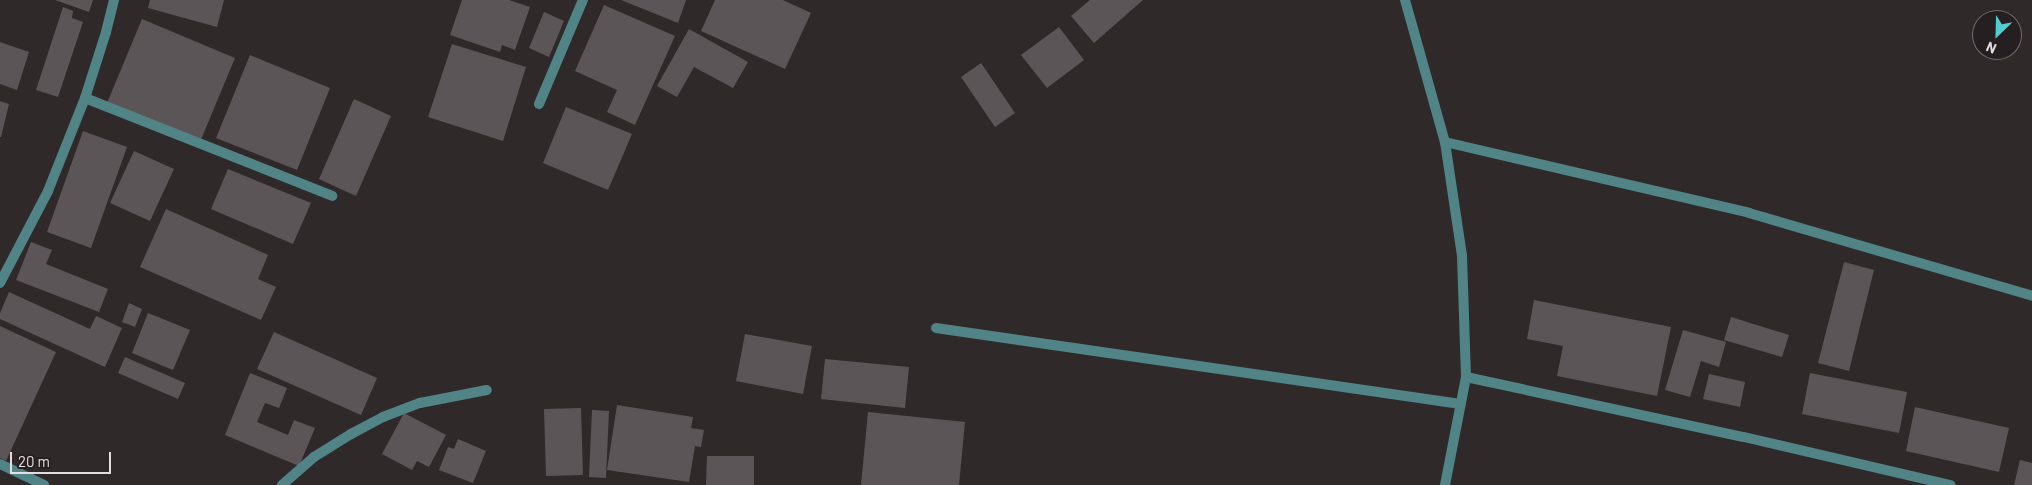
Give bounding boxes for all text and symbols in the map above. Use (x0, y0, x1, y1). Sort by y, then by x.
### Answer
north arrow (1972, 10, 2022, 60)
text: N (1983, 39, 1999, 58)
scale bar (12, 442, 114, 474)
text: 20 m (18, 452, 50, 470)

